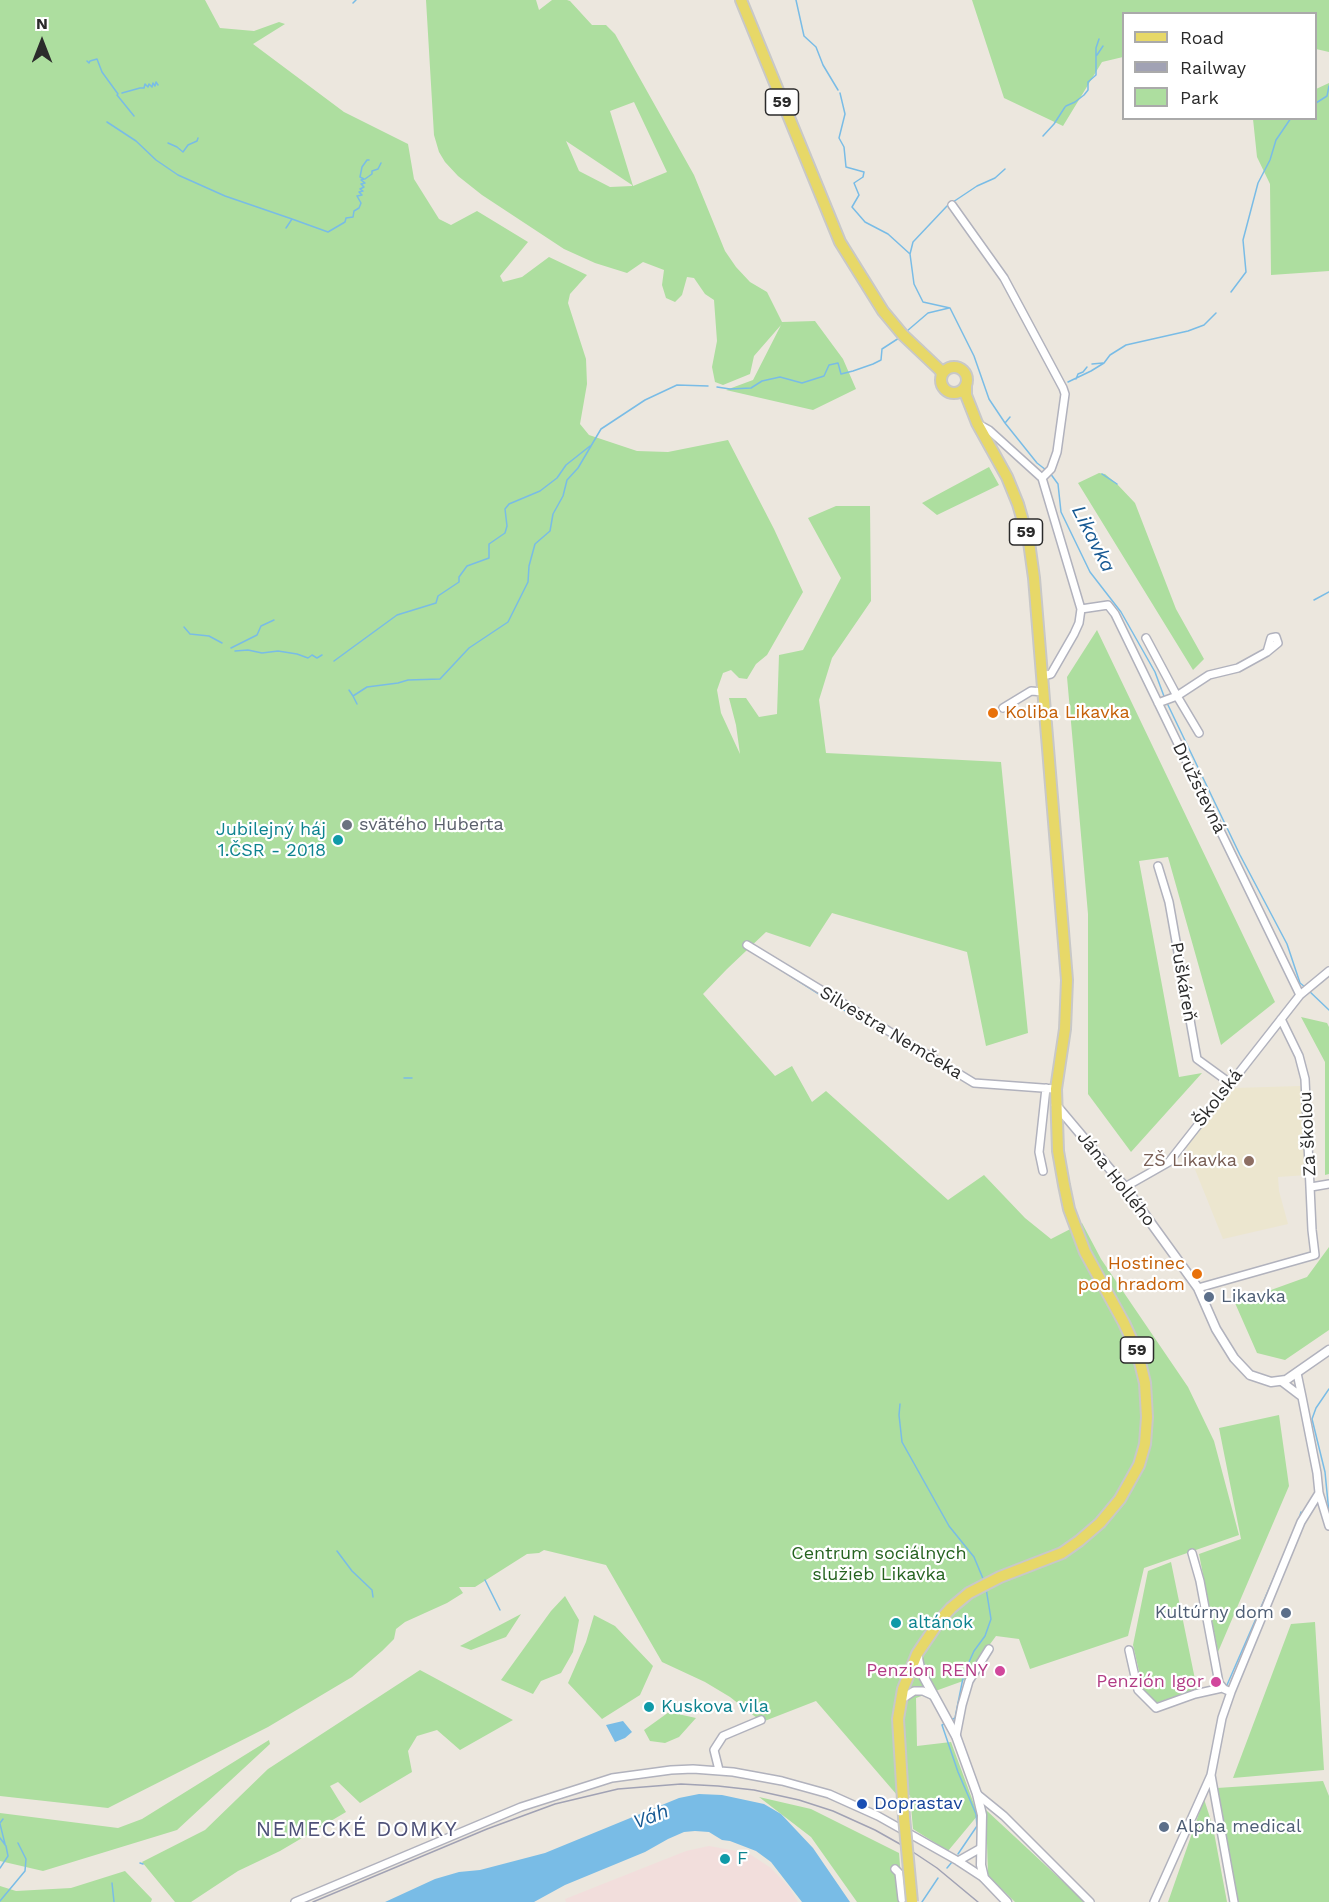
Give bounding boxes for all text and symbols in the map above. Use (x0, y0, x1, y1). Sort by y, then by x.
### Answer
north arrow (12, 12, 72, 72)
legend (1122, 12, 1317, 120)
text: N (36, 14, 48, 33)
text: Road (1180, 27, 1224, 48)
text: Railway (1180, 57, 1246, 78)
text: Park (1180, 87, 1219, 108)
road number: 59 (766, 89, 798, 115)
water label: Likavka (1066, 501, 1120, 577)
road number: 59 (1010, 519, 1042, 545)
place label: Koliba Likavka (1005, 702, 1130, 724)
marker: Koliba Likavka (986, 706, 1000, 720)
street label: Družstevná (1168, 739, 1230, 837)
place label: svätého Huberta (359, 814, 504, 836)
marker: svätého Huberta (340, 818, 354, 832)
place label: Jubilejný háj 1.ČSR - 2018 (216, 819, 326, 862)
marker: Jubilejný háj 1.ČSR - 2018 (331, 833, 345, 847)
street label: Puškáreň (1165, 941, 1201, 1023)
street label: Silvestra Nemčeka (816, 982, 966, 1084)
street label: Školská (1189, 1065, 1247, 1131)
street label: Za školou (1295, 1091, 1321, 1177)
street label: Jána Hollého (1072, 1127, 1160, 1231)
place label: ZŠ Likavka (1143, 1150, 1237, 1172)
marker: ZŠ Likavka (1242, 1154, 1256, 1168)
place label: Hostinec pod hradom (1078, 1253, 1185, 1296)
marker: Hostinec pod hradom (1190, 1267, 1204, 1281)
place label: Likavka (1221, 1286, 1286, 1308)
marker: Likavka (1202, 1290, 1216, 1304)
road number: 59 (1120, 1337, 1154, 1363)
park label: Centrum sociálnych služieb Likavka (791, 1543, 967, 1586)
place label: Kultúrny dom (1155, 1602, 1274, 1624)
marker: Kultúrny dom (1279, 1606, 1293, 1620)
place label: altánok (908, 1612, 973, 1634)
marker: altánok (889, 1616, 903, 1630)
place label: Penzion RENY (866, 1660, 988, 1682)
marker: Penzion RENY (993, 1664, 1007, 1678)
place label: Penzión Igor (1096, 1671, 1204, 1693)
marker: Penzión Igor (1209, 1675, 1223, 1689)
place label: Kuskova vila (661, 1696, 769, 1718)
marker: Kuskova vila (642, 1700, 656, 1714)
place label: Doprastav (874, 1793, 963, 1815)
marker: Doprastav (855, 1797, 869, 1811)
water label: Váh (630, 1799, 672, 1835)
place label: Alpha medical (1176, 1816, 1302, 1838)
district label: NEMECKÉ DOMKY (256, 1817, 458, 1843)
marker: Alpha medical (1157, 1820, 1171, 1834)
place label: F (737, 1848, 748, 1870)
marker: F (718, 1852, 732, 1866)

